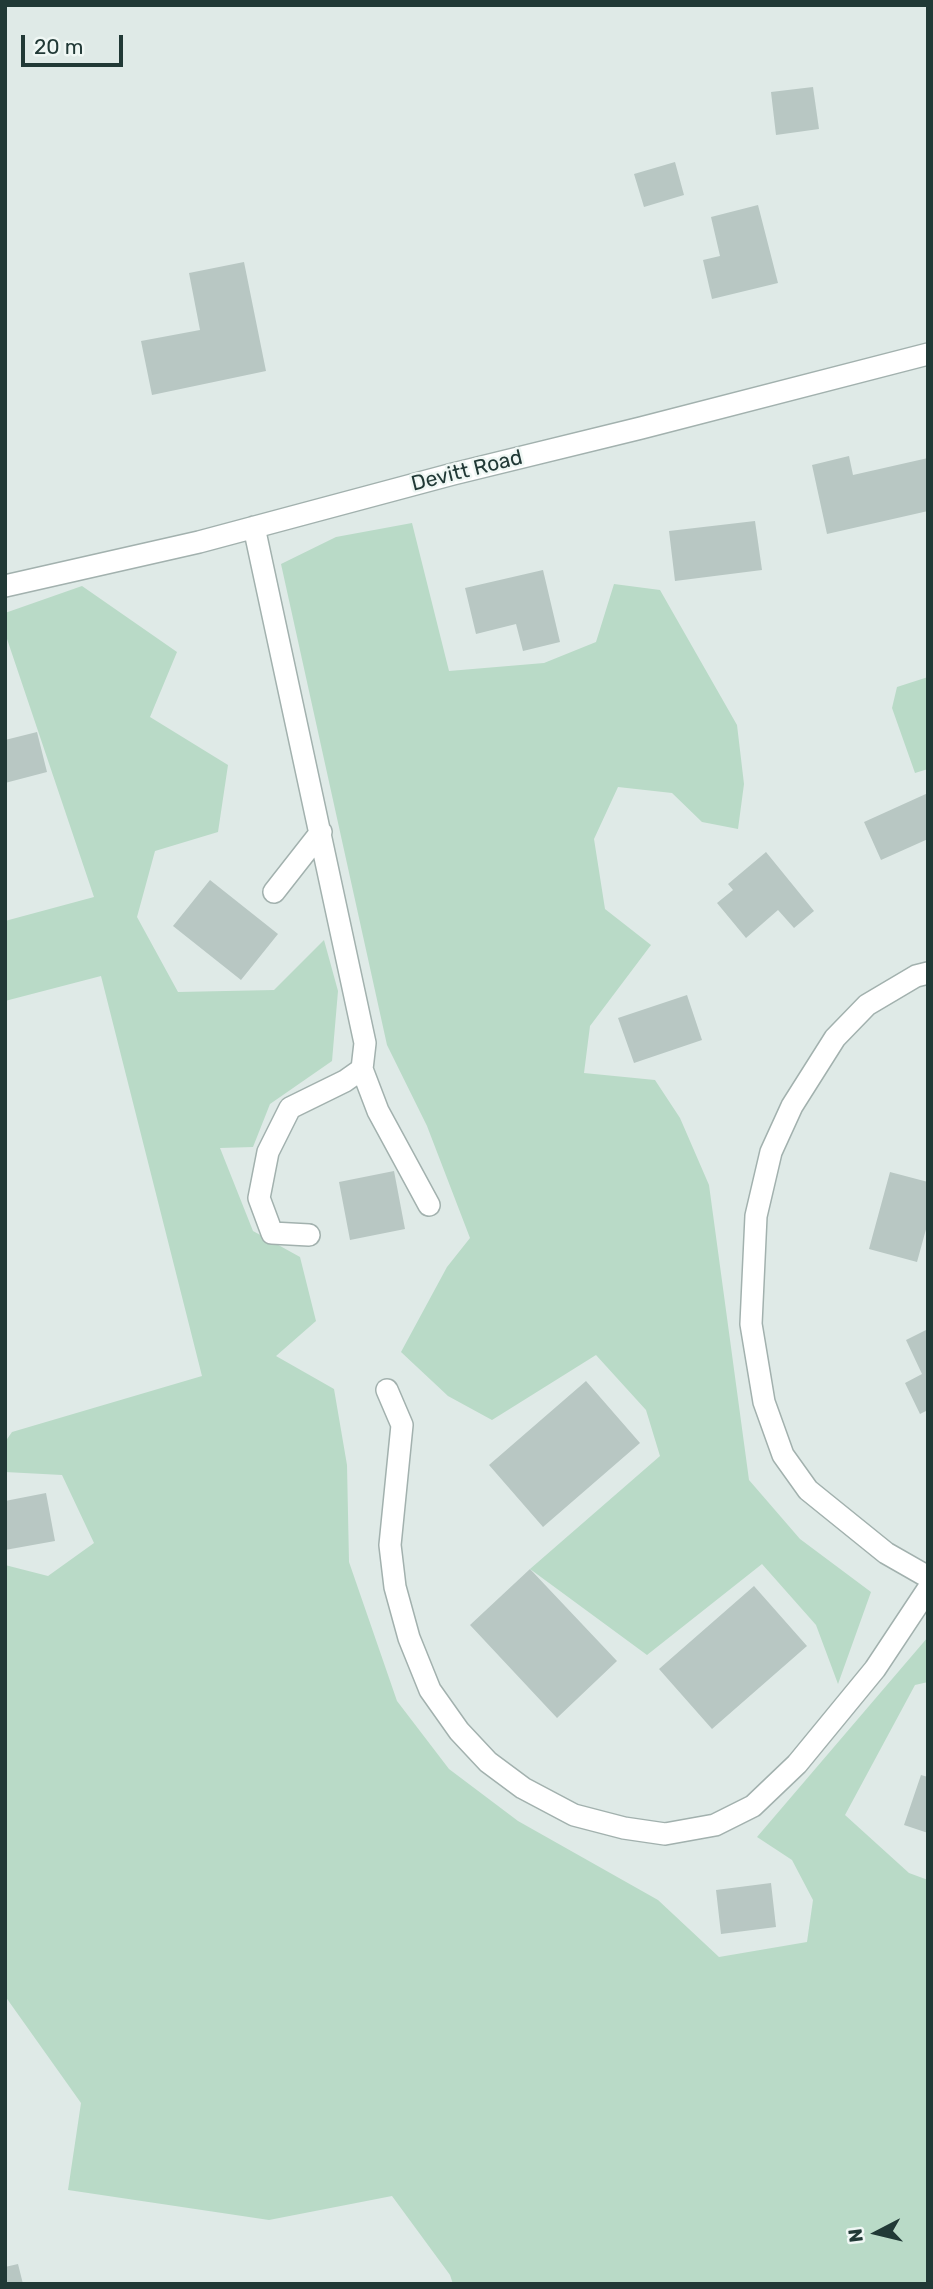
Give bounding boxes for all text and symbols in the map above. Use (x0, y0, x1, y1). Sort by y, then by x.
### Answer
scale bar (24, 21, 126, 65)
text: 20 m (34, 34, 83, 59)
street label: Devitt Road (409, 445, 525, 497)
north arrow (842, 2198, 912, 2268)
text: N (843, 2227, 868, 2244)

